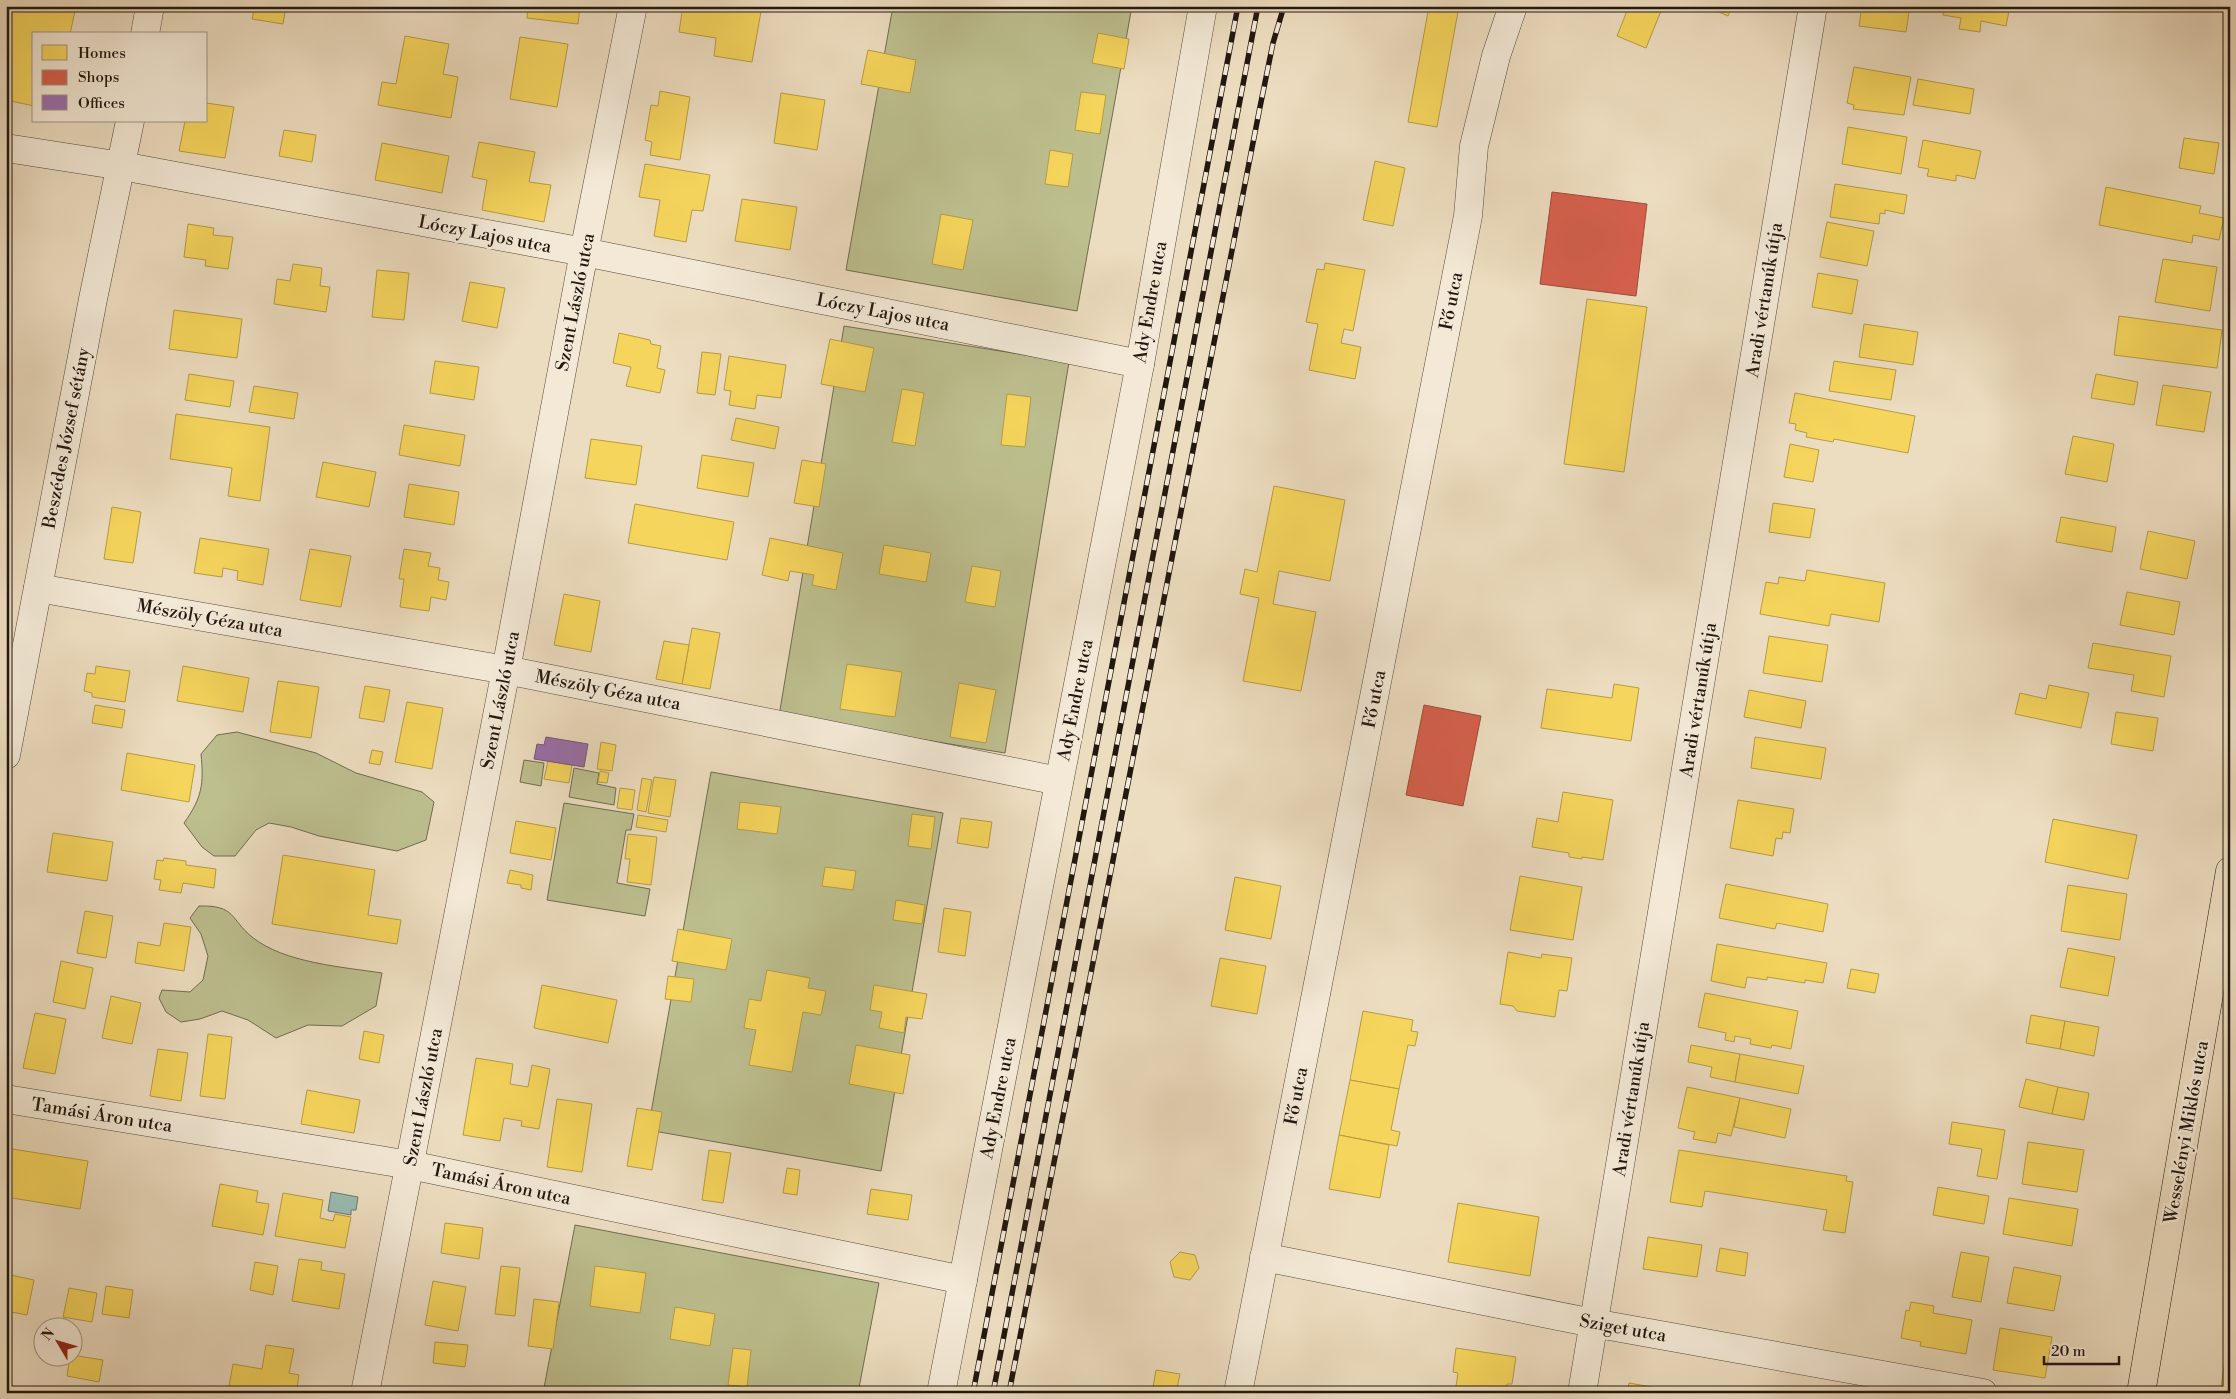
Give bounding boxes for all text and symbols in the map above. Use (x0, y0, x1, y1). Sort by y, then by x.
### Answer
legend (32, 32, 208, 122)
text: Homes (78, 44, 126, 63)
text: Shops (78, 68, 119, 87)
text: Offices (78, 94, 125, 113)
street label: Lóczy Lajos utca (416, 210, 554, 259)
street label: Aradi vértanúk útja (1741, 220, 1788, 380)
street label: Szent László utca (551, 230, 600, 373)
street label: Ady Endre utca (1128, 238, 1173, 366)
street label: Fő utca (1435, 269, 1469, 332)
street label: Lóczy Lajos utca (814, 288, 952, 337)
street label: Beszédes József sétány (37, 345, 95, 532)
street label: Mészöly Géza utca (135, 594, 286, 643)
street label: Aradi vértanúk útja (1675, 620, 1722, 780)
street label: Szent László utca (476, 628, 525, 771)
street label: Ady Endre utca (1052, 636, 1099, 764)
street label: Mészöly Géza utca (533, 665, 684, 716)
street label: Fő utca (1358, 667, 1392, 730)
street label: Aradi vértanúk útja (1608, 1019, 1655, 1179)
street label: Szent László utca (399, 1025, 448, 1168)
street label: Ady Endre utca (975, 1034, 1022, 1162)
street label: Wesselényi Miklós utca (2159, 1038, 2214, 1226)
street label: Fő utca (1280, 1064, 1314, 1127)
street label: Tamási Áron utca (30, 1093, 175, 1138)
street label: Tamási Áron utca (429, 1158, 574, 1211)
street label: Sziget utca (1578, 1310, 1669, 1348)
north arrow (32, 1316, 82, 1366)
text: N (38, 1325, 59, 1345)
scale bar (2044, 1334, 2118, 1366)
text: 20 m (2051, 1342, 2086, 1361)

